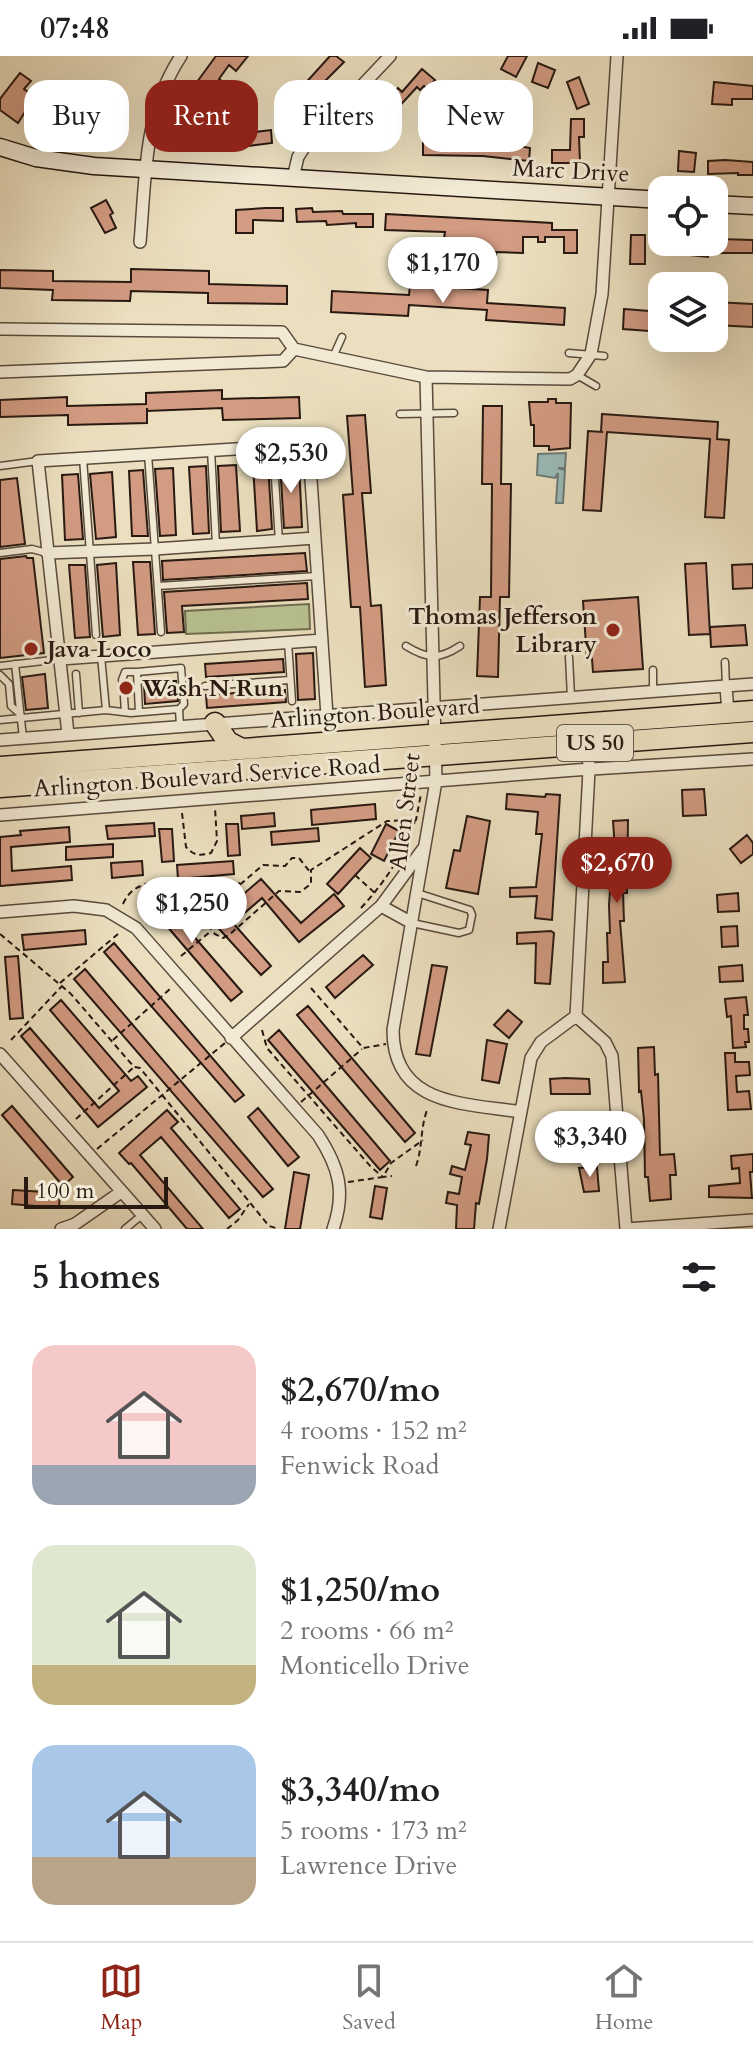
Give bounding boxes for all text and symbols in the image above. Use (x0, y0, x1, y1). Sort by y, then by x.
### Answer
text: 07:48 (40, 8, 110, 49)
chip: Buy (24, 80, 129, 152)
chip: Rent (145, 80, 258, 152)
chip: Filters (274, 80, 402, 152)
chip: New (418, 80, 533, 152)
street label: Marc Drive (512, 151, 630, 191)
map controls (648, 176, 728, 352)
button: locate (648, 176, 728, 256)
pin: $1,170 (378, 237, 508, 305)
text: $1,170 (406, 245, 480, 280)
button: layers (648, 272, 728, 352)
pin: $2,530 (226, 427, 356, 495)
text: $2,530 (254, 435, 328, 470)
place label: Thomas Jefferson Library (408, 600, 598, 661)
marker: Thomas Jefferson Library (604, 621, 622, 639)
place label: Java Loco (44, 633, 152, 666)
marker: Java Loco (22, 640, 40, 658)
place label: Wash N Run (141, 672, 284, 705)
marker: Wash N Run (117, 679, 135, 697)
street label: Arlington Boulevard (269, 689, 481, 737)
road number: US 50 (557, 725, 633, 761)
street label: Arlington Boulevard Service Road (32, 748, 382, 806)
street label: Allen Street (381, 751, 429, 873)
pin: $2,670 (552, 837, 682, 905)
text: $2,670 (580, 845, 654, 880)
pin: $1,250 (127, 877, 257, 945)
text: $1,250 (155, 885, 229, 920)
pin: $3,340 (525, 1111, 655, 1179)
text: $3,340 (553, 1119, 627, 1154)
scale bar (24, 1173, 168, 1209)
text: 100 m (36, 1176, 94, 1206)
text: 5 homes (32, 1254, 160, 1300)
icon: filters (677, 1255, 721, 1299)
text: $2,670/mo (280, 1367, 440, 1413)
icon: home (96, 1377, 192, 1473)
text: 4 rooms · 152 m² (280, 1413, 467, 1448)
text: Fenwick Road (280, 1448, 439, 1483)
text: $1,250/mo (280, 1567, 440, 1613)
icon: home (96, 1577, 192, 1673)
text: 2 rooms · 66 m² (280, 1613, 453, 1648)
text: Monticello Drive (280, 1648, 470, 1683)
text: $3,340/mo (280, 1767, 440, 1813)
icon: home (96, 1777, 192, 1873)
text: 5 rooms · 173 m² (280, 1813, 467, 1848)
text: Lawrence Drive (280, 1848, 457, 1883)
tab: Map (99, 1959, 143, 2037)
tab: Saved (342, 1959, 396, 2037)
tab: Home (595, 1959, 654, 2037)

